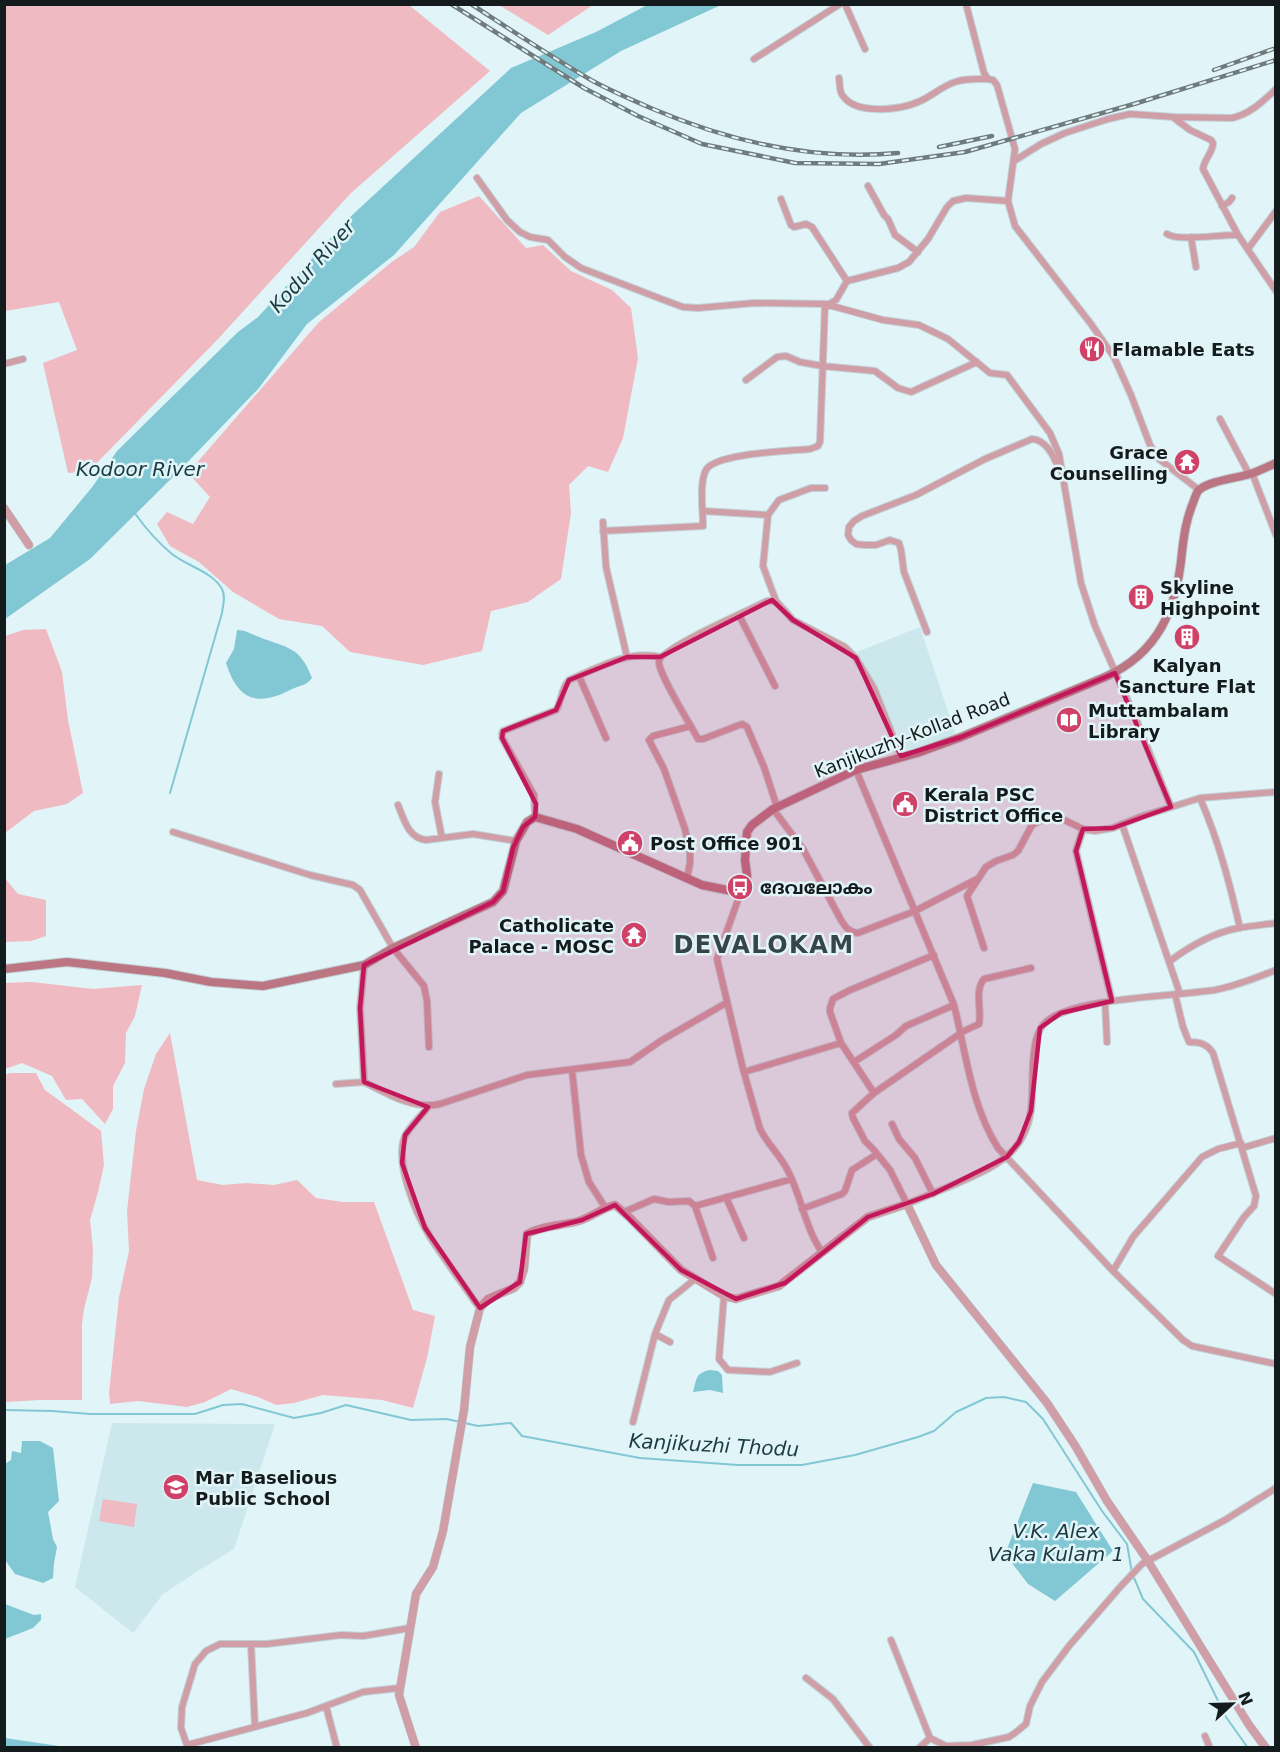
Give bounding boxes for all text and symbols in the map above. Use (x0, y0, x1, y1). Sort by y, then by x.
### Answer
water label: Kodur River (264, 213, 361, 317)
restaurant icon: Flamable Eats (1077, 334, 1107, 364)
place label: Flamable Eats (1112, 339, 1255, 360)
place label: Grace Counselling (1050, 442, 1168, 484)
temple icon: Grace Counselling (1172, 447, 1202, 477)
water label: Kodoor River (76, 457, 206, 481)
place label: Skyline Highpoint (1160, 577, 1260, 619)
building icon: Skyline Highpoint (1126, 582, 1156, 612)
building icon: Kalyan Sancture Flat (1172, 622, 1202, 652)
place label: Kalyan Sancture Flat (1119, 655, 1256, 697)
street label: Kanjikuzhy-Kollad Road (811, 688, 1013, 782)
place label: Muttambalam Library (1088, 700, 1229, 742)
library icon: Muttambalam Library (1054, 705, 1084, 735)
place label: Kerala PSC District Office (924, 784, 1063, 826)
public building icon: Kerala PSC District Office (890, 789, 920, 819)
public building icon: Post Office 901 (615, 828, 645, 858)
place label: Post Office 901 (650, 833, 803, 854)
bus stop icon: ദേവലോകം (725, 872, 755, 902)
place label: ദേവലോകം (760, 877, 872, 898)
place label: Catholicate Palace - MOSC (469, 915, 614, 957)
temple icon: Catholicate Palace - MOSC (619, 920, 649, 950)
district label: DEVALOKAM (673, 931, 855, 959)
water label: Kanjikuzhi Thodu (628, 1429, 800, 1461)
place label: Mar Baselious Public School (195, 1467, 337, 1509)
school or university icon: Mar Baselious Public School (161, 1472, 191, 1502)
water label: V.K. Alex Vaka Kulam 1 (988, 1519, 1124, 1566)
north arrow (1202, 1674, 1262, 1734)
text: N (1234, 1689, 1257, 1708)

